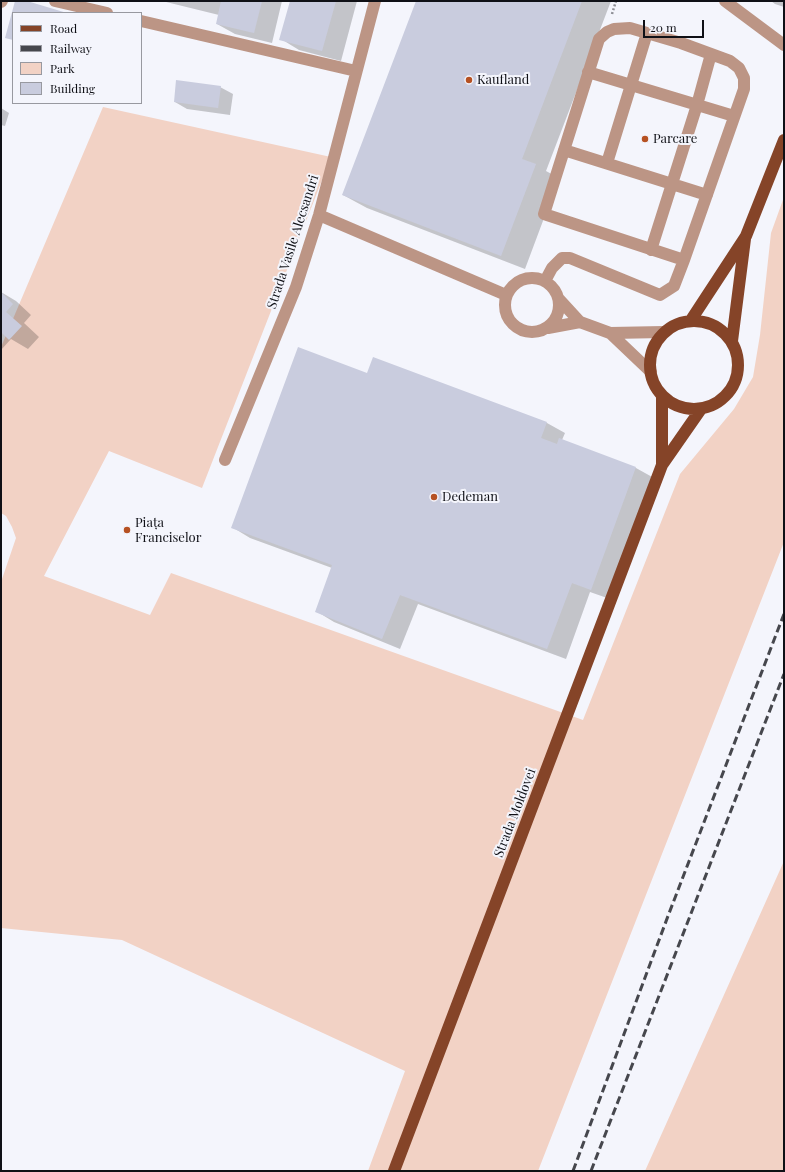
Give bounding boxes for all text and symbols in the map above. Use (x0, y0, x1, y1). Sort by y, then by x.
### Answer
legend (12, 12, 142, 104)
scale bar (645, 12, 706, 38)
text: 20 m (650, 19, 677, 35)
text: Road (50, 20, 77, 36)
text: Railway (50, 40, 92, 56)
text: Park (50, 60, 75, 76)
place label: Kaufland (477, 72, 529, 88)
marker: Kaufland (464, 75, 474, 85)
text: Building (50, 80, 95, 96)
place label: Parcare (653, 131, 697, 147)
marker: Parcare (640, 134, 650, 144)
street label: Strada Vasile Alecsandri (264, 173, 322, 311)
place label: Dedeman (442, 489, 498, 505)
marker: Dedeman (429, 492, 439, 502)
place label: Piața Franciselor (135, 515, 201, 546)
marker: Piața Franciselor (122, 525, 132, 535)
street label: Strada Moldovei (491, 766, 539, 860)

